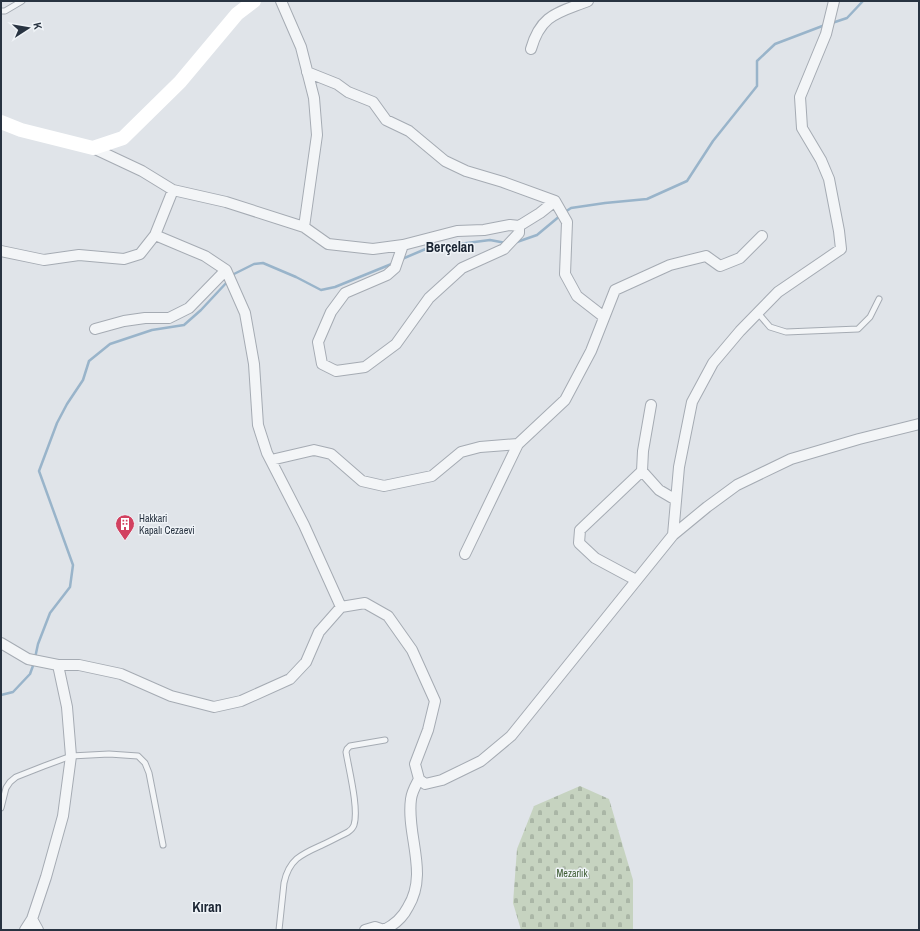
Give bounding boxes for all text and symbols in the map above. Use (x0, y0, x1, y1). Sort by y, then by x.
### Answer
north arrow (8, 8, 48, 48)
text: K (30, 21, 45, 31)
district label: Berçelan (426, 238, 474, 256)
place label: Hakkari Kapalı Cezaevi (139, 512, 195, 537)
building icon: Hakkari Kapalı Cezaevi (114, 513, 136, 541)
park label: Mezarlık (557, 867, 588, 880)
district label: Kıran (192, 898, 222, 916)

